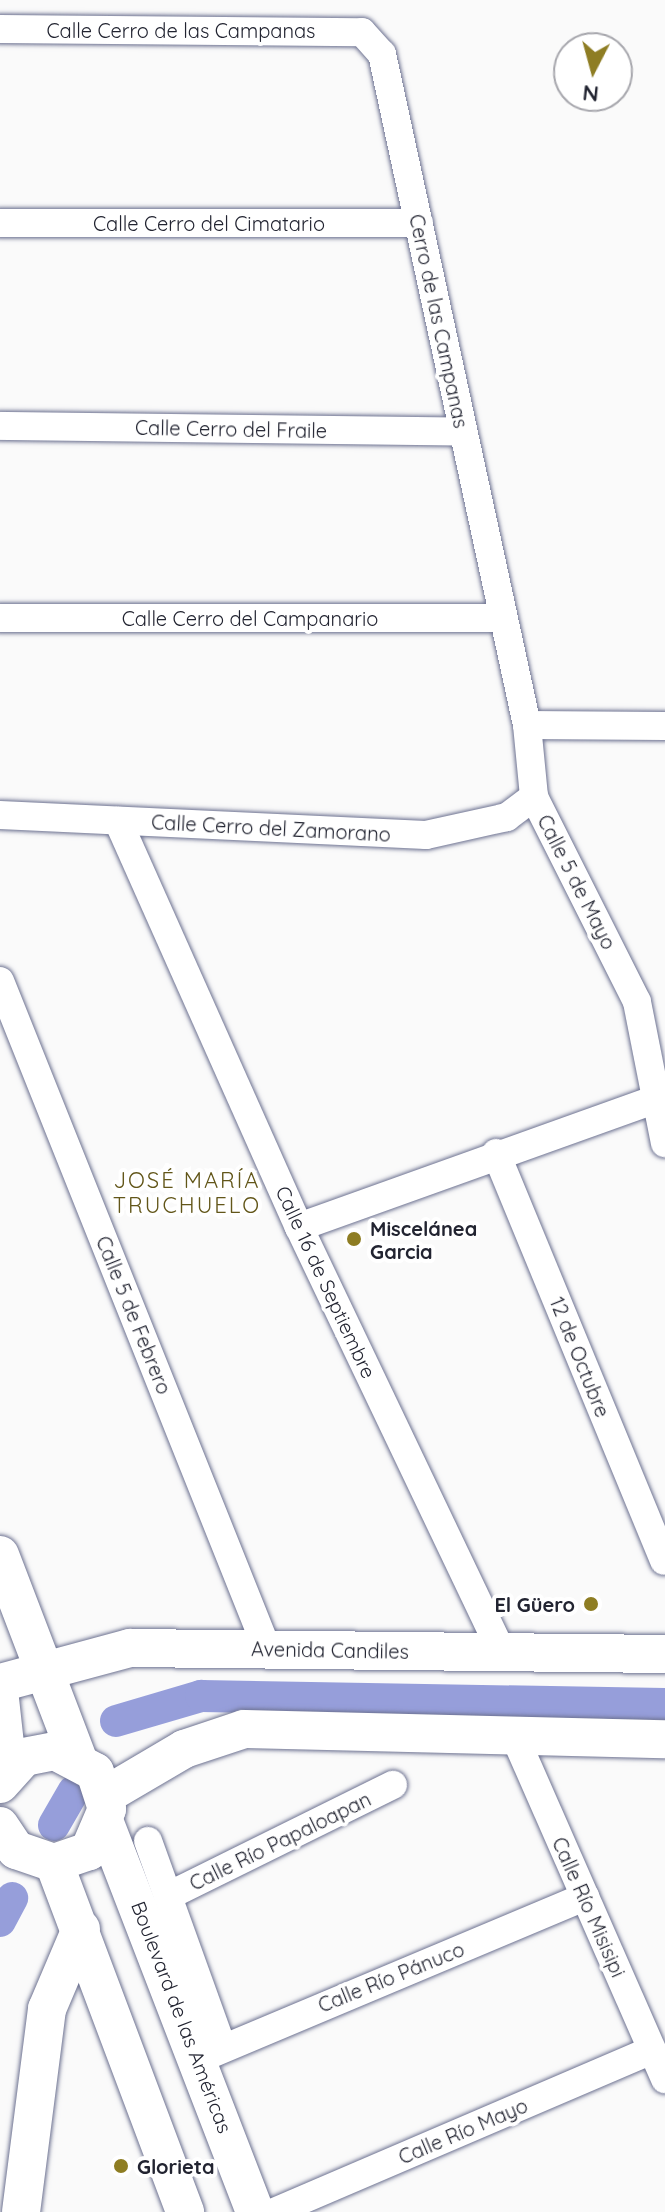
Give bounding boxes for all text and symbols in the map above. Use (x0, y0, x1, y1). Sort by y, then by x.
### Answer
street label: Calle Cerro de las Campanas (47, 18, 315, 42)
north arrow (553, 32, 633, 112)
text: N (581, 79, 600, 109)
street label: Calle Cerro del Cimatario (93, 211, 325, 235)
street label: Cerro de las Campanas (405, 212, 473, 430)
street label: Calle Cerro del Fraile (135, 415, 327, 443)
street label: Calle Cerro del Campanario (122, 606, 378, 630)
street label: Calle Cerro del Zamorano (151, 810, 391, 846)
street label: Calle 5 de Mayo (533, 811, 621, 953)
district label: JOSÉ MARÍA TRUCHUELO (113, 1167, 261, 1218)
street label: Calle 16 de Septiembre (271, 1182, 381, 1382)
place label: Miscelánea Garcia (370, 1216, 477, 1263)
marker: Miscelánea Garcia (345, 1230, 363, 1248)
street label: Calle 5 de Febrero (91, 1232, 177, 1398)
street label: 12 de Octubre (545, 1293, 615, 1421)
place label: El Güero (494, 1592, 575, 1616)
marker: El Güero (582, 1595, 600, 1613)
street label: Avenida Candiles (251, 1637, 409, 1663)
street label: Calle Río Papaloapan (185, 1787, 375, 1895)
street label: Calle Río Misisipi (547, 1833, 631, 1981)
street label: Boulevard de las Américas (127, 1898, 237, 2136)
street label: Calle Río Pánuco (314, 1937, 468, 2017)
street label: Calle Río Mayo (395, 2093, 531, 2169)
place label: Glorieta (137, 2154, 215, 2178)
marker: Glorieta (112, 2157, 130, 2175)

